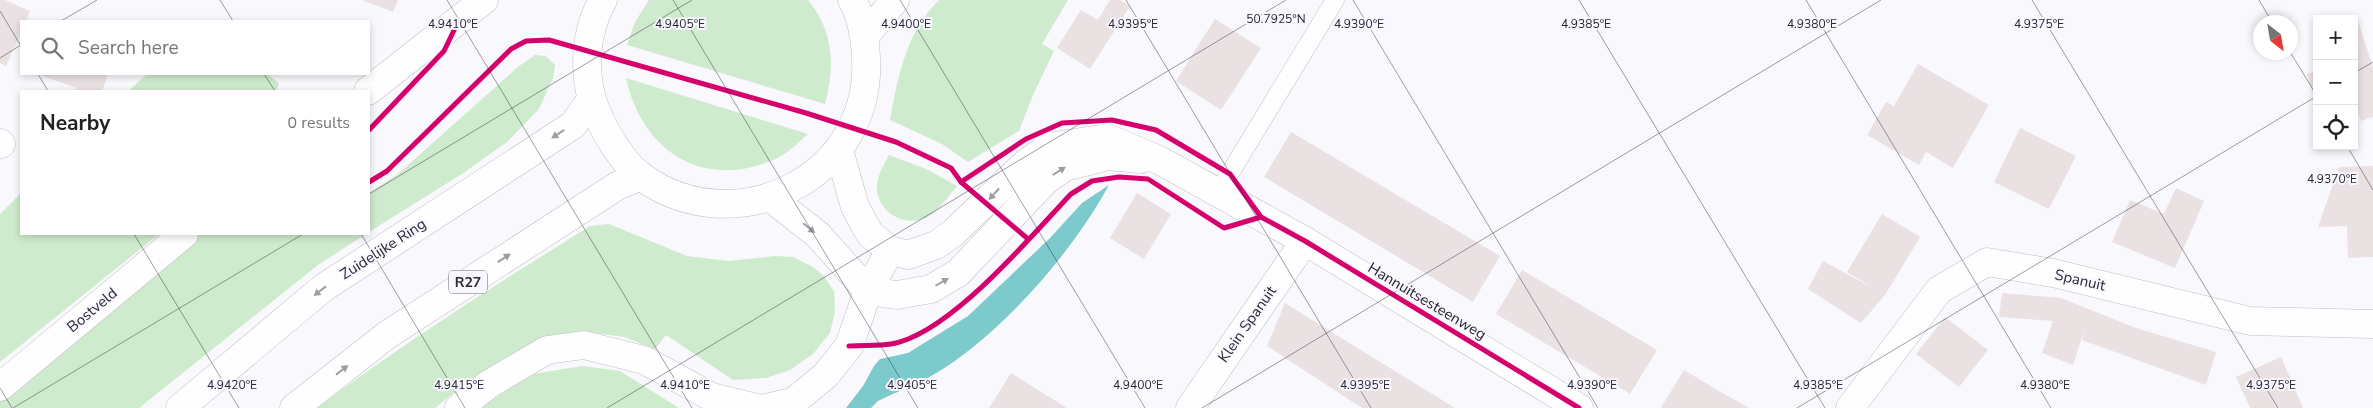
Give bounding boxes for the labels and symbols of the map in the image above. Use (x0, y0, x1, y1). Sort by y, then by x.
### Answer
text: 50.7925°N (1246, 11, 1306, 27)
north arrow (2253, 15, 2298, 60)
text: 4.9410°E (428, 16, 478, 32)
text: 4.9405°E (655, 16, 705, 32)
text: 4.9400°E (881, 16, 931, 32)
text: 4.9395°E (1108, 16, 1158, 32)
text: 4.9390°E (1334, 16, 1384, 32)
text: 4.9385°E (1561, 16, 1611, 32)
text: 4.9380°E (1787, 16, 1837, 32)
text: 4.9375°E (2014, 16, 2064, 32)
one-way arrow (552, 130, 565, 139)
one-way arrow (1053, 167, 1066, 176)
text: 4.9370°E (2307, 171, 2357, 187)
one-way arrow (988, 188, 1000, 200)
street label: Zuidelijke Ring (336, 214, 430, 284)
one-way arrow (803, 223, 816, 234)
one-way arrow (498, 253, 511, 263)
street label: Hannuitsesteenweg (1364, 258, 1490, 344)
street label: Spanuit (2053, 264, 2108, 296)
road number: R27 (449, 270, 487, 294)
one-way arrow (935, 278, 948, 287)
street label: Klein Spanuit (1213, 281, 1281, 366)
street label: Bostveld (63, 283, 121, 337)
one-way arrow (314, 285, 327, 296)
one-way arrow (335, 365, 349, 375)
text: 4.9420°E (207, 377, 257, 393)
text: 4.9415°E (434, 377, 484, 393)
text: 4.9410°E (660, 377, 710, 393)
text: 4.9405°E (887, 377, 937, 393)
text: 4.9400°E (1113, 377, 1163, 393)
text: 4.9395°E (1340, 377, 1390, 393)
text: 4.9390°E (1567, 377, 1617, 393)
text: 4.9385°E (1793, 377, 1843, 393)
text: 4.9380°E (2020, 377, 2070, 393)
text: 4.9375°E (2246, 377, 2296, 393)

